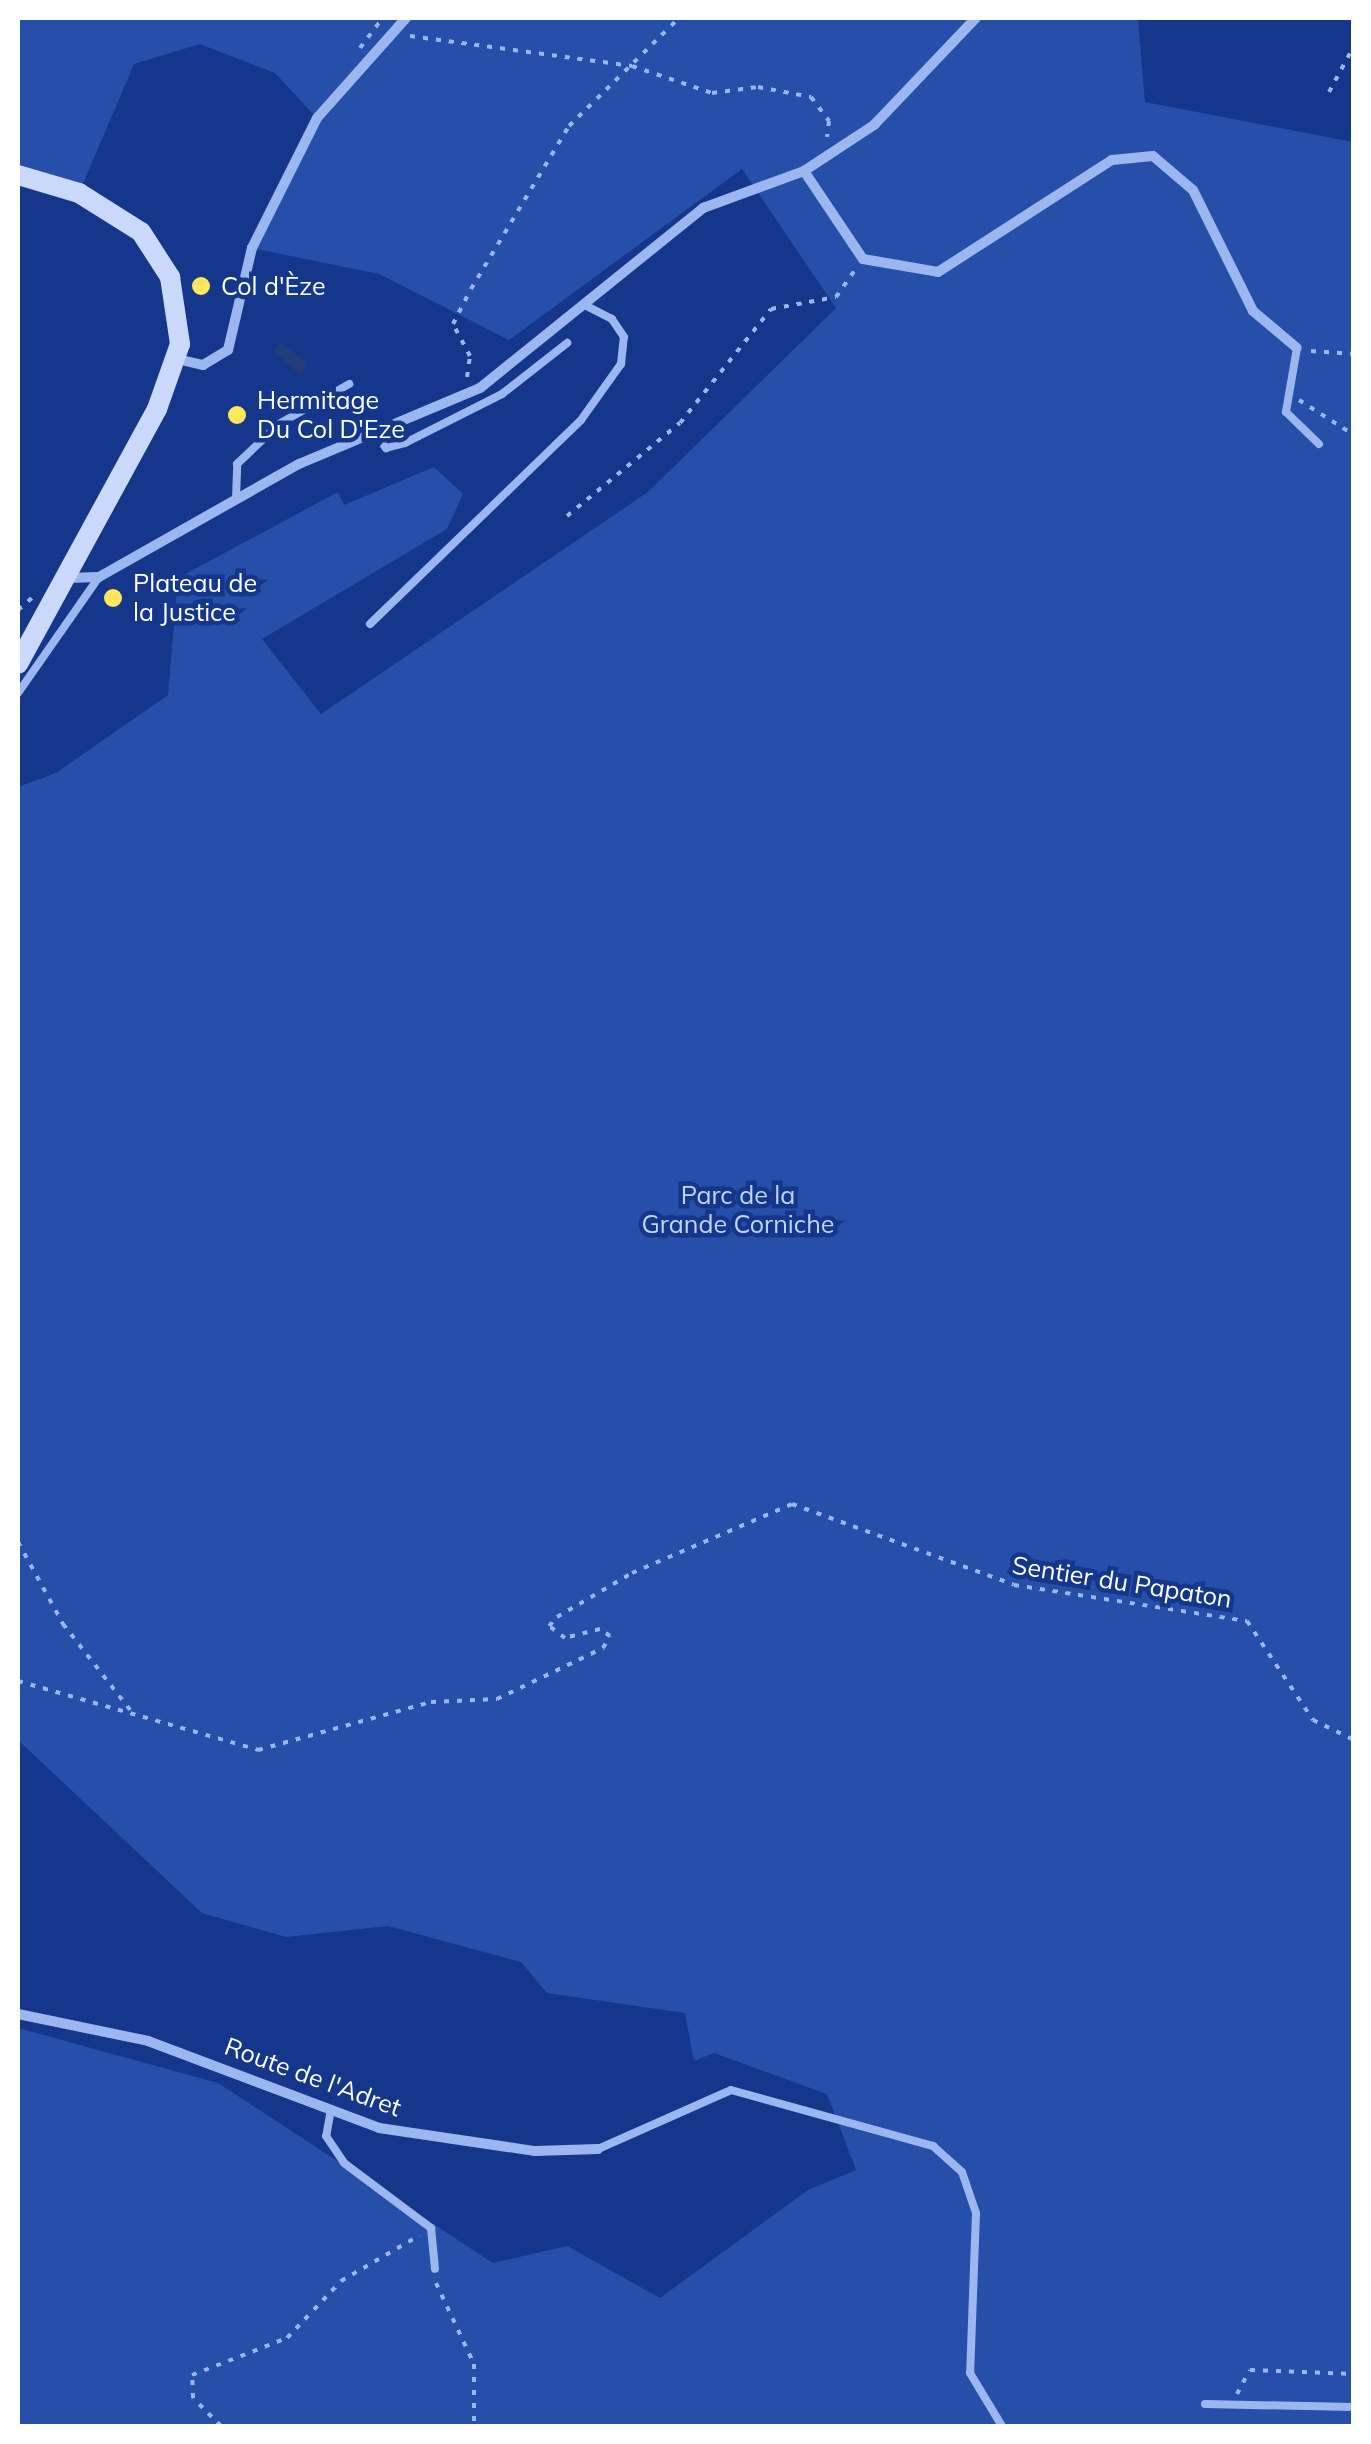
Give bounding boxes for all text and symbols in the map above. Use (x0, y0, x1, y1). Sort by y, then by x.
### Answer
place label: Col d'Èze (221, 271, 326, 301)
marker: Col d'Èze (190, 275, 212, 297)
place label: Hermitage Du Col D'Eze (257, 386, 405, 445)
marker: Hermitage Du Col D'Eze (226, 404, 248, 426)
place label: Plateau de la Justice (133, 569, 257, 628)
marker: Plateau de la Justice (102, 587, 124, 609)
park label: Parc de la Grande Corniche (642, 1181, 834, 1240)
street label: Sentier du Papaton (1010, 1550, 1234, 1614)
street label: Route de l'Adret (221, 2031, 405, 2123)

